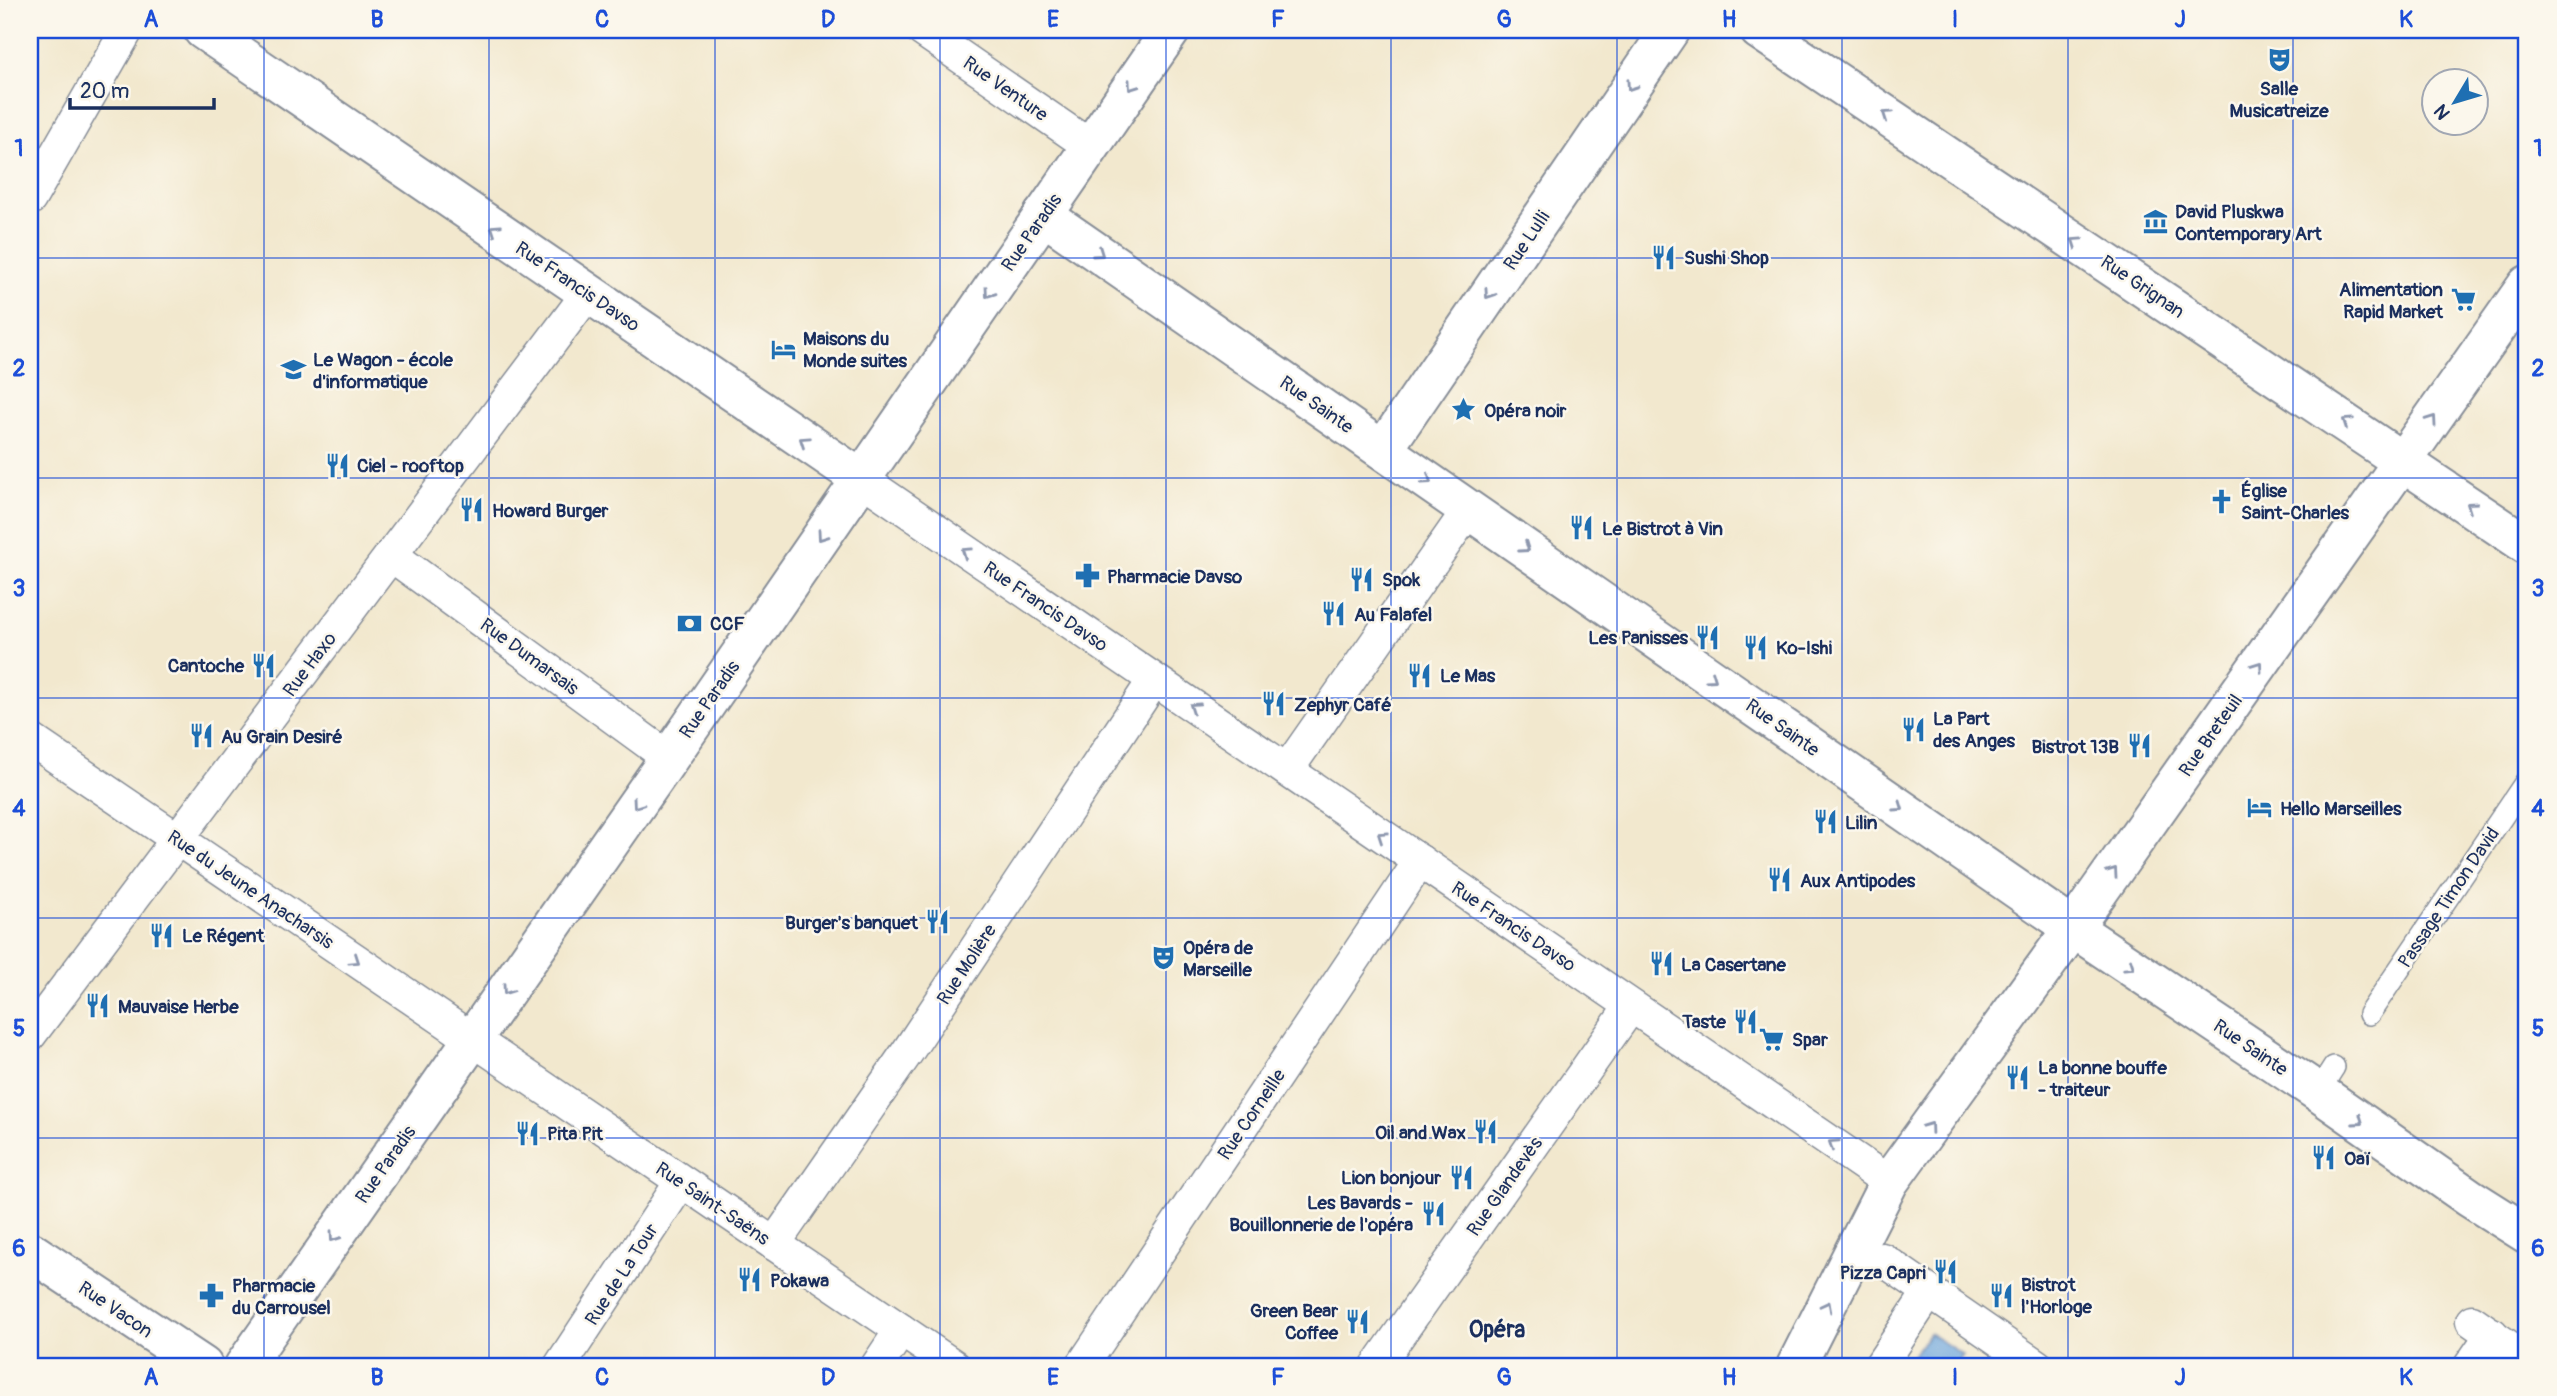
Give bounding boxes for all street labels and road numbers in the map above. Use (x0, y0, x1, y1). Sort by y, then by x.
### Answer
street label: Rue Venture (958, 51, 1053, 127)
street label: Rue Paradis (996, 189, 1068, 276)
street label: Rue Lulli (1498, 206, 1555, 275)
street label: Rue Francis Davso (511, 236, 644, 337)
street label: Rue Grignan (2096, 250, 2189, 324)
street label: Rue Sainte (1275, 371, 1359, 439)
street label: Rue Francis Davso (979, 556, 1112, 657)
street label: Rue Dumarsais (475, 613, 584, 701)
street label: Rue Haxo (278, 628, 342, 702)
street label: Rue Paradis (674, 656, 746, 743)
street label: Rue Breteuil (2174, 690, 2248, 781)
street label: Rue Sainte (1741, 694, 1825, 762)
street label: Passage Timon David (2393, 823, 2505, 973)
street label: Rue du Jeune Anacharsis (163, 825, 339, 955)
street label: Rue Francis Davso (1447, 876, 1580, 977)
street label: Rue Molière (932, 919, 1002, 1010)
street label: Rue Sainte (2209, 1014, 2293, 1082)
street label: Rue Corneille (1213, 1064, 1291, 1165)
street label: Rue Paradis (350, 1121, 422, 1208)
street label: Rue Glandevès (1462, 1132, 1548, 1241)
street label: Rue Saint-Saëns (651, 1157, 774, 1251)
street label: Rue de La Tour (580, 1219, 664, 1330)
street label: Rue Vacon (74, 1276, 157, 1343)

